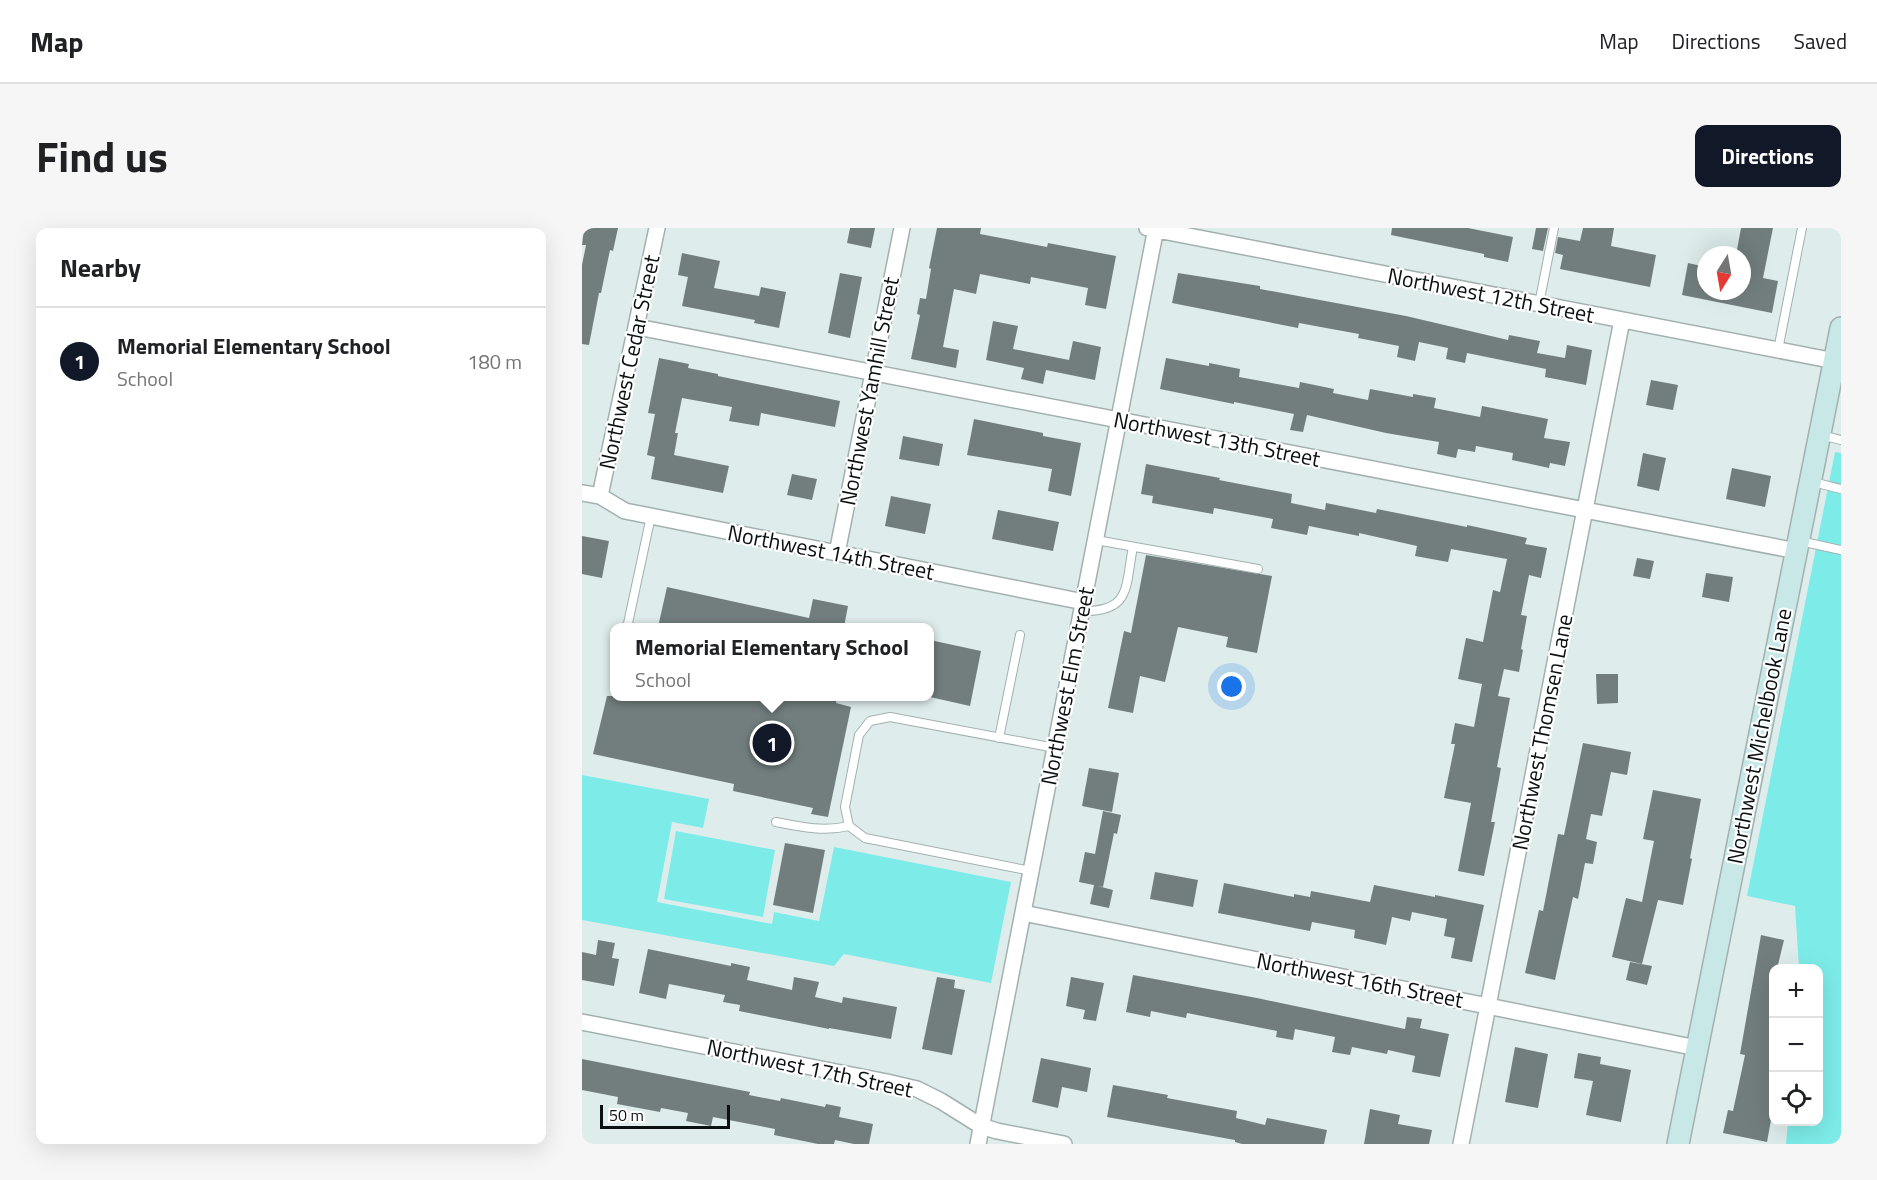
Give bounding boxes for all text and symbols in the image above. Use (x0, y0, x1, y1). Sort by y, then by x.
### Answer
text: Map (30, 20, 84, 63)
text: Map (1599, 25, 1639, 57)
text: Directions (1672, 25, 1761, 57)
text: Saved (1794, 25, 1847, 57)
text: Find us (36, 124, 168, 188)
button: Directions (1695, 125, 1841, 187)
north arrow (1697, 246, 1751, 300)
text: Nearby (60, 248, 141, 287)
street label: Northwest Cedar Street (590, 251, 668, 472)
street label: Northwest 12th Street (1385, 258, 1597, 332)
street label: Northwest Yamhill Street (830, 274, 908, 508)
text: Memorial Elementary School (117, 329, 391, 363)
text: 1 (74, 346, 85, 377)
text: 180 m (467, 346, 522, 377)
text: School (117, 363, 173, 394)
street label: Northwest 13th Street (1111, 402, 1323, 476)
street label: Northwest 14th Street (725, 515, 937, 589)
street label: Northwest Elm Street (1031, 584, 1103, 788)
street label: Northwest Michelbook Lane (1718, 605, 1800, 867)
street label: Northwest Thomsen Lane (1502, 611, 1582, 853)
popup (610, 623, 934, 701)
text: Memorial Elementary School (635, 630, 909, 664)
text: School (635, 664, 691, 695)
your location (1217, 672, 1246, 701)
pin: 1 (752, 720, 792, 766)
street label: Northwest 16th Street (1254, 943, 1466, 1017)
map controls (1769, 964, 1823, 1126)
button: + (1769, 964, 1823, 1018)
button: − (1769, 1018, 1823, 1072)
street label: Northwest 17th Street (704, 1030, 916, 1106)
button: locate (1769, 1072, 1823, 1126)
scale bar (600, 1102, 730, 1130)
text: 50 m (609, 1103, 644, 1127)

